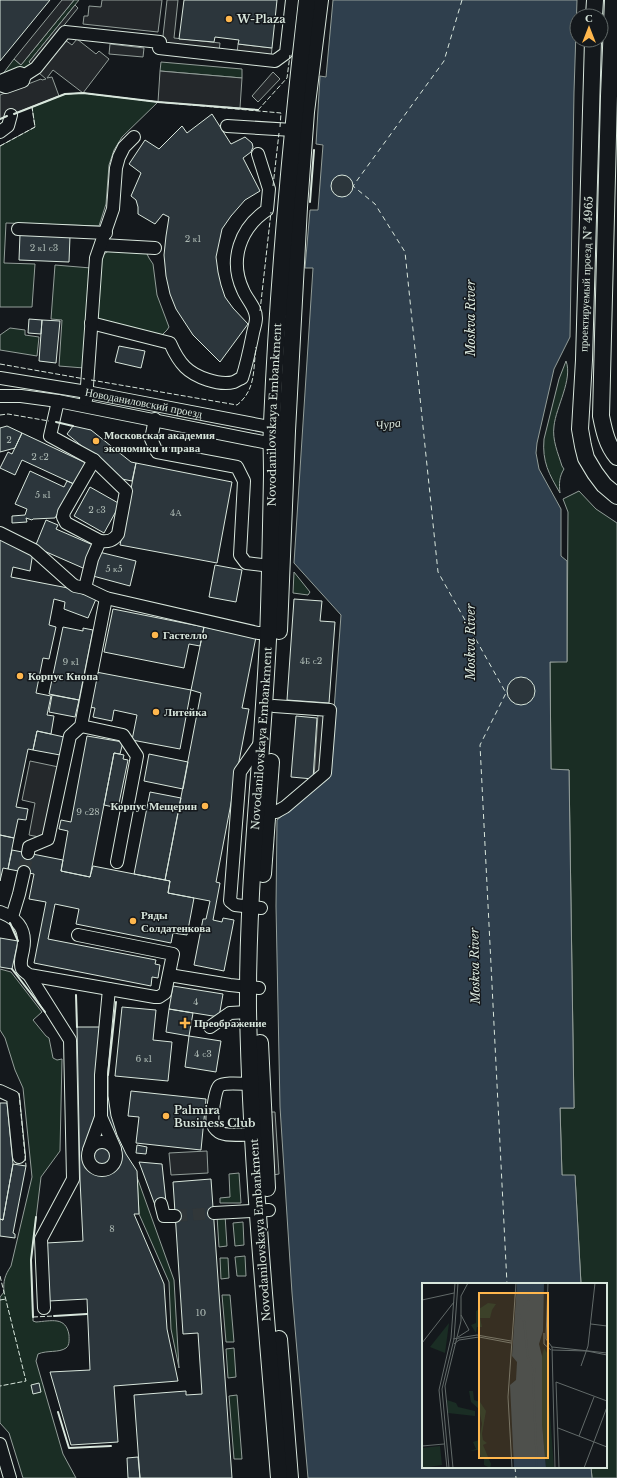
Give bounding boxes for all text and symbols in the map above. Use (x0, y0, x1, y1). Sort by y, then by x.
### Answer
north arrow (569, 8, 609, 48)
text: С (585, 11, 593, 25)
place label: W-Plaza (236, 12, 286, 26)
marker: W-Plaza (224, 14, 234, 24)
street label: проектируемый проезд № 4965 (576, 196, 596, 352)
house number: 2 к1 (185, 233, 201, 244)
house number: 2 к1 с3 (30, 242, 58, 253)
water label: Moskva River (463, 279, 478, 357)
street label: Novodanilovskaya Embankment (264, 322, 284, 506)
street label: Новоданиловский проезд (84, 385, 204, 421)
water label: Чура (374, 415, 401, 432)
place label: Московская академия экономики и права (104, 428, 215, 455)
house number: 2 (6, 434, 12, 445)
marker: Московская академия экономики и права (91, 436, 101, 446)
house number: 2 с2 (31, 451, 49, 462)
house number: 5 к1 (35, 489, 51, 500)
house number: 2 с3 (88, 504, 106, 515)
house number: 4А (170, 507, 182, 518)
house number: 5 к5 (105, 563, 123, 574)
water label: Moskva River (463, 603, 478, 681)
place label: Гастелло (163, 628, 208, 642)
marker: Гастелло (150, 630, 160, 640)
street label: Novodanilovskaya Embankment (248, 646, 275, 830)
house number: 4Б с2 (300, 655, 322, 666)
house number: 9 к1 (63, 656, 79, 667)
place label: Корпус Кнопа (28, 669, 99, 683)
marker: Корпус Кнопа (15, 671, 25, 681)
place label: Литейка (164, 705, 207, 719)
marker: Литейка (151, 707, 161, 717)
place label: Корпус Мещерин (111, 799, 198, 813)
marker: Корпус Мещерин (200, 801, 210, 811)
house number: 9 с28 (76, 806, 100, 817)
place label: Ряды Солдатенкова (141, 908, 211, 935)
marker: Ряды Солдатенкова (128, 916, 138, 926)
water label: Moskva River (466, 927, 483, 1005)
house number: 4 (193, 996, 199, 1007)
place label: Преображение (194, 1016, 267, 1030)
marker: Преображение (179, 1017, 191, 1029)
house number: 4 с3 (194, 1048, 212, 1059)
house number: 6 к1 (136, 1053, 152, 1064)
place label: Palmira Business Club (174, 1103, 255, 1130)
marker: Palmira Business Club (161, 1111, 171, 1121)
street label: Novodanilovskaya Embankment (247, 1137, 273, 1322)
house number: 8 (109, 1223, 115, 1234)
inset map (422, 1283, 607, 1468)
house number: 10 (196, 1307, 206, 1318)

